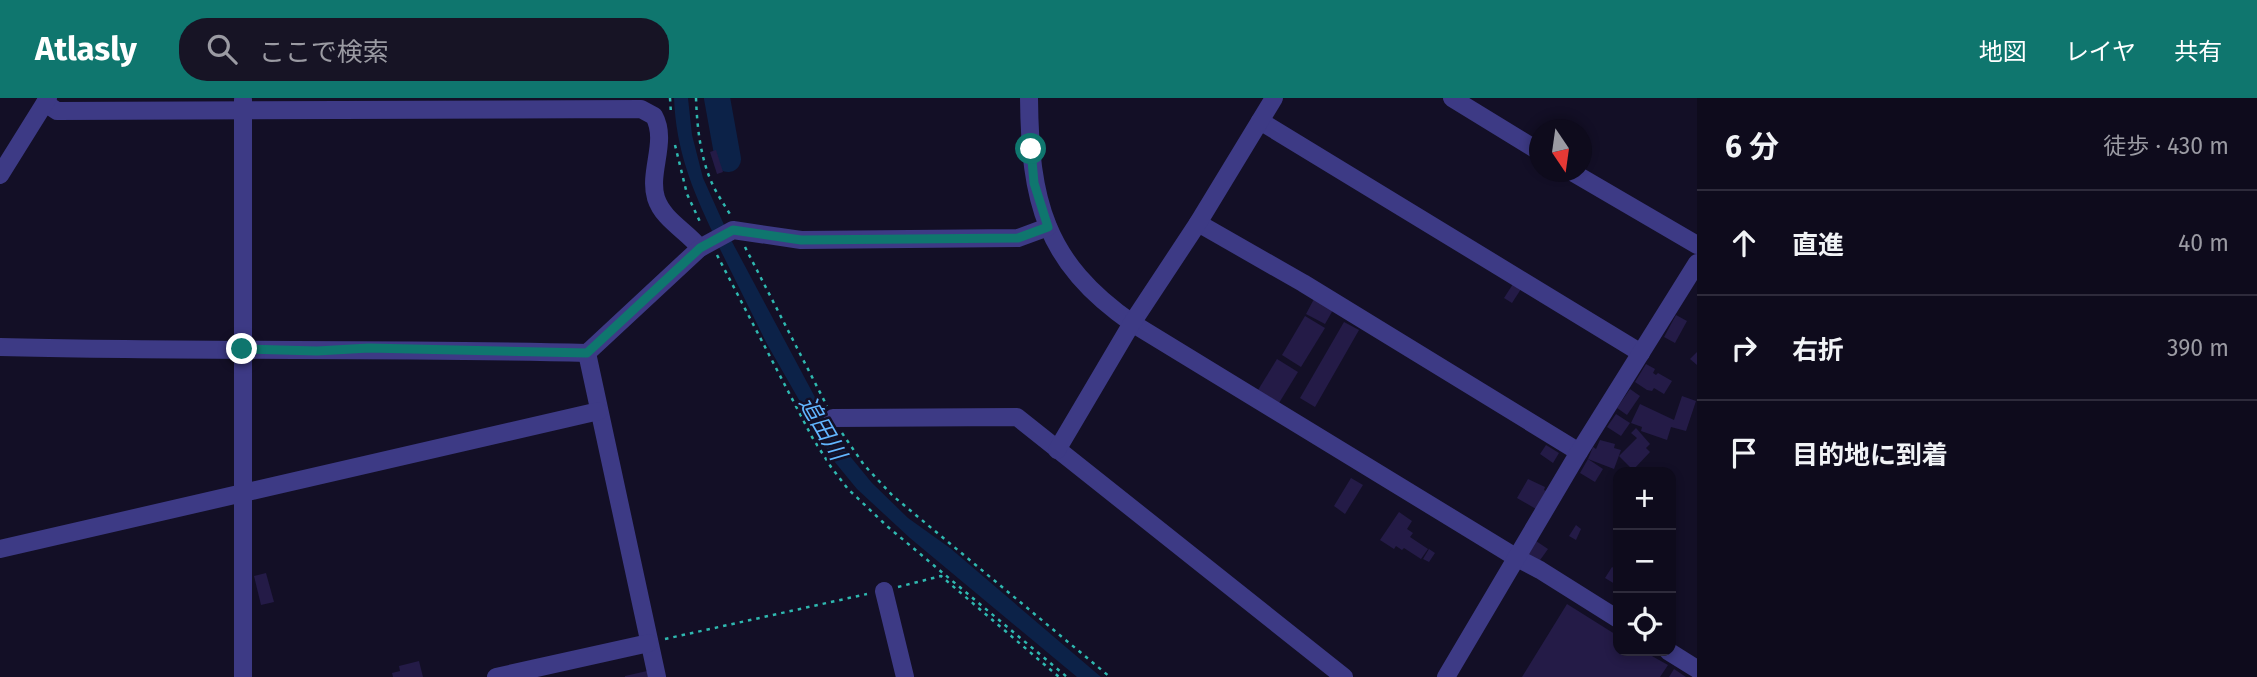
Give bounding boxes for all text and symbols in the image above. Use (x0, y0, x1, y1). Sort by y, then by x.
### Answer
search box (179, 18, 669, 81)
text: Atlasly (35, 29, 137, 69)
icon: search (203, 30, 241, 68)
text: ここで検索 (259, 37, 389, 68)
text: 地図 (1979, 38, 2027, 66)
text: レイヤ (2065, 38, 2136, 66)
text: 共有 (2174, 38, 2222, 66)
north arrow (1529, 119, 1592, 182)
text: 6 分 (1725, 129, 1779, 165)
text: 徒歩 · 430 m (2103, 132, 2229, 160)
route start (1015, 133, 1046, 164)
icon: ahead (1725, 224, 1763, 262)
text: 40 m (2178, 229, 2229, 257)
text: 直進 (1792, 230, 1844, 261)
icon: right (1725, 329, 1763, 367)
route end (226, 333, 257, 364)
text: 390 m (2167, 334, 2229, 362)
text: 右折 (1792, 335, 1844, 366)
water label: 追田川 (794, 391, 854, 467)
icon: arrive (1725, 434, 1763, 472)
text: 目的地に到着 (1792, 440, 1948, 471)
map controls (1613, 467, 1676, 656)
button: + (1613, 467, 1676, 530)
button: − (1613, 530, 1676, 593)
button: locate (1613, 593, 1676, 656)

